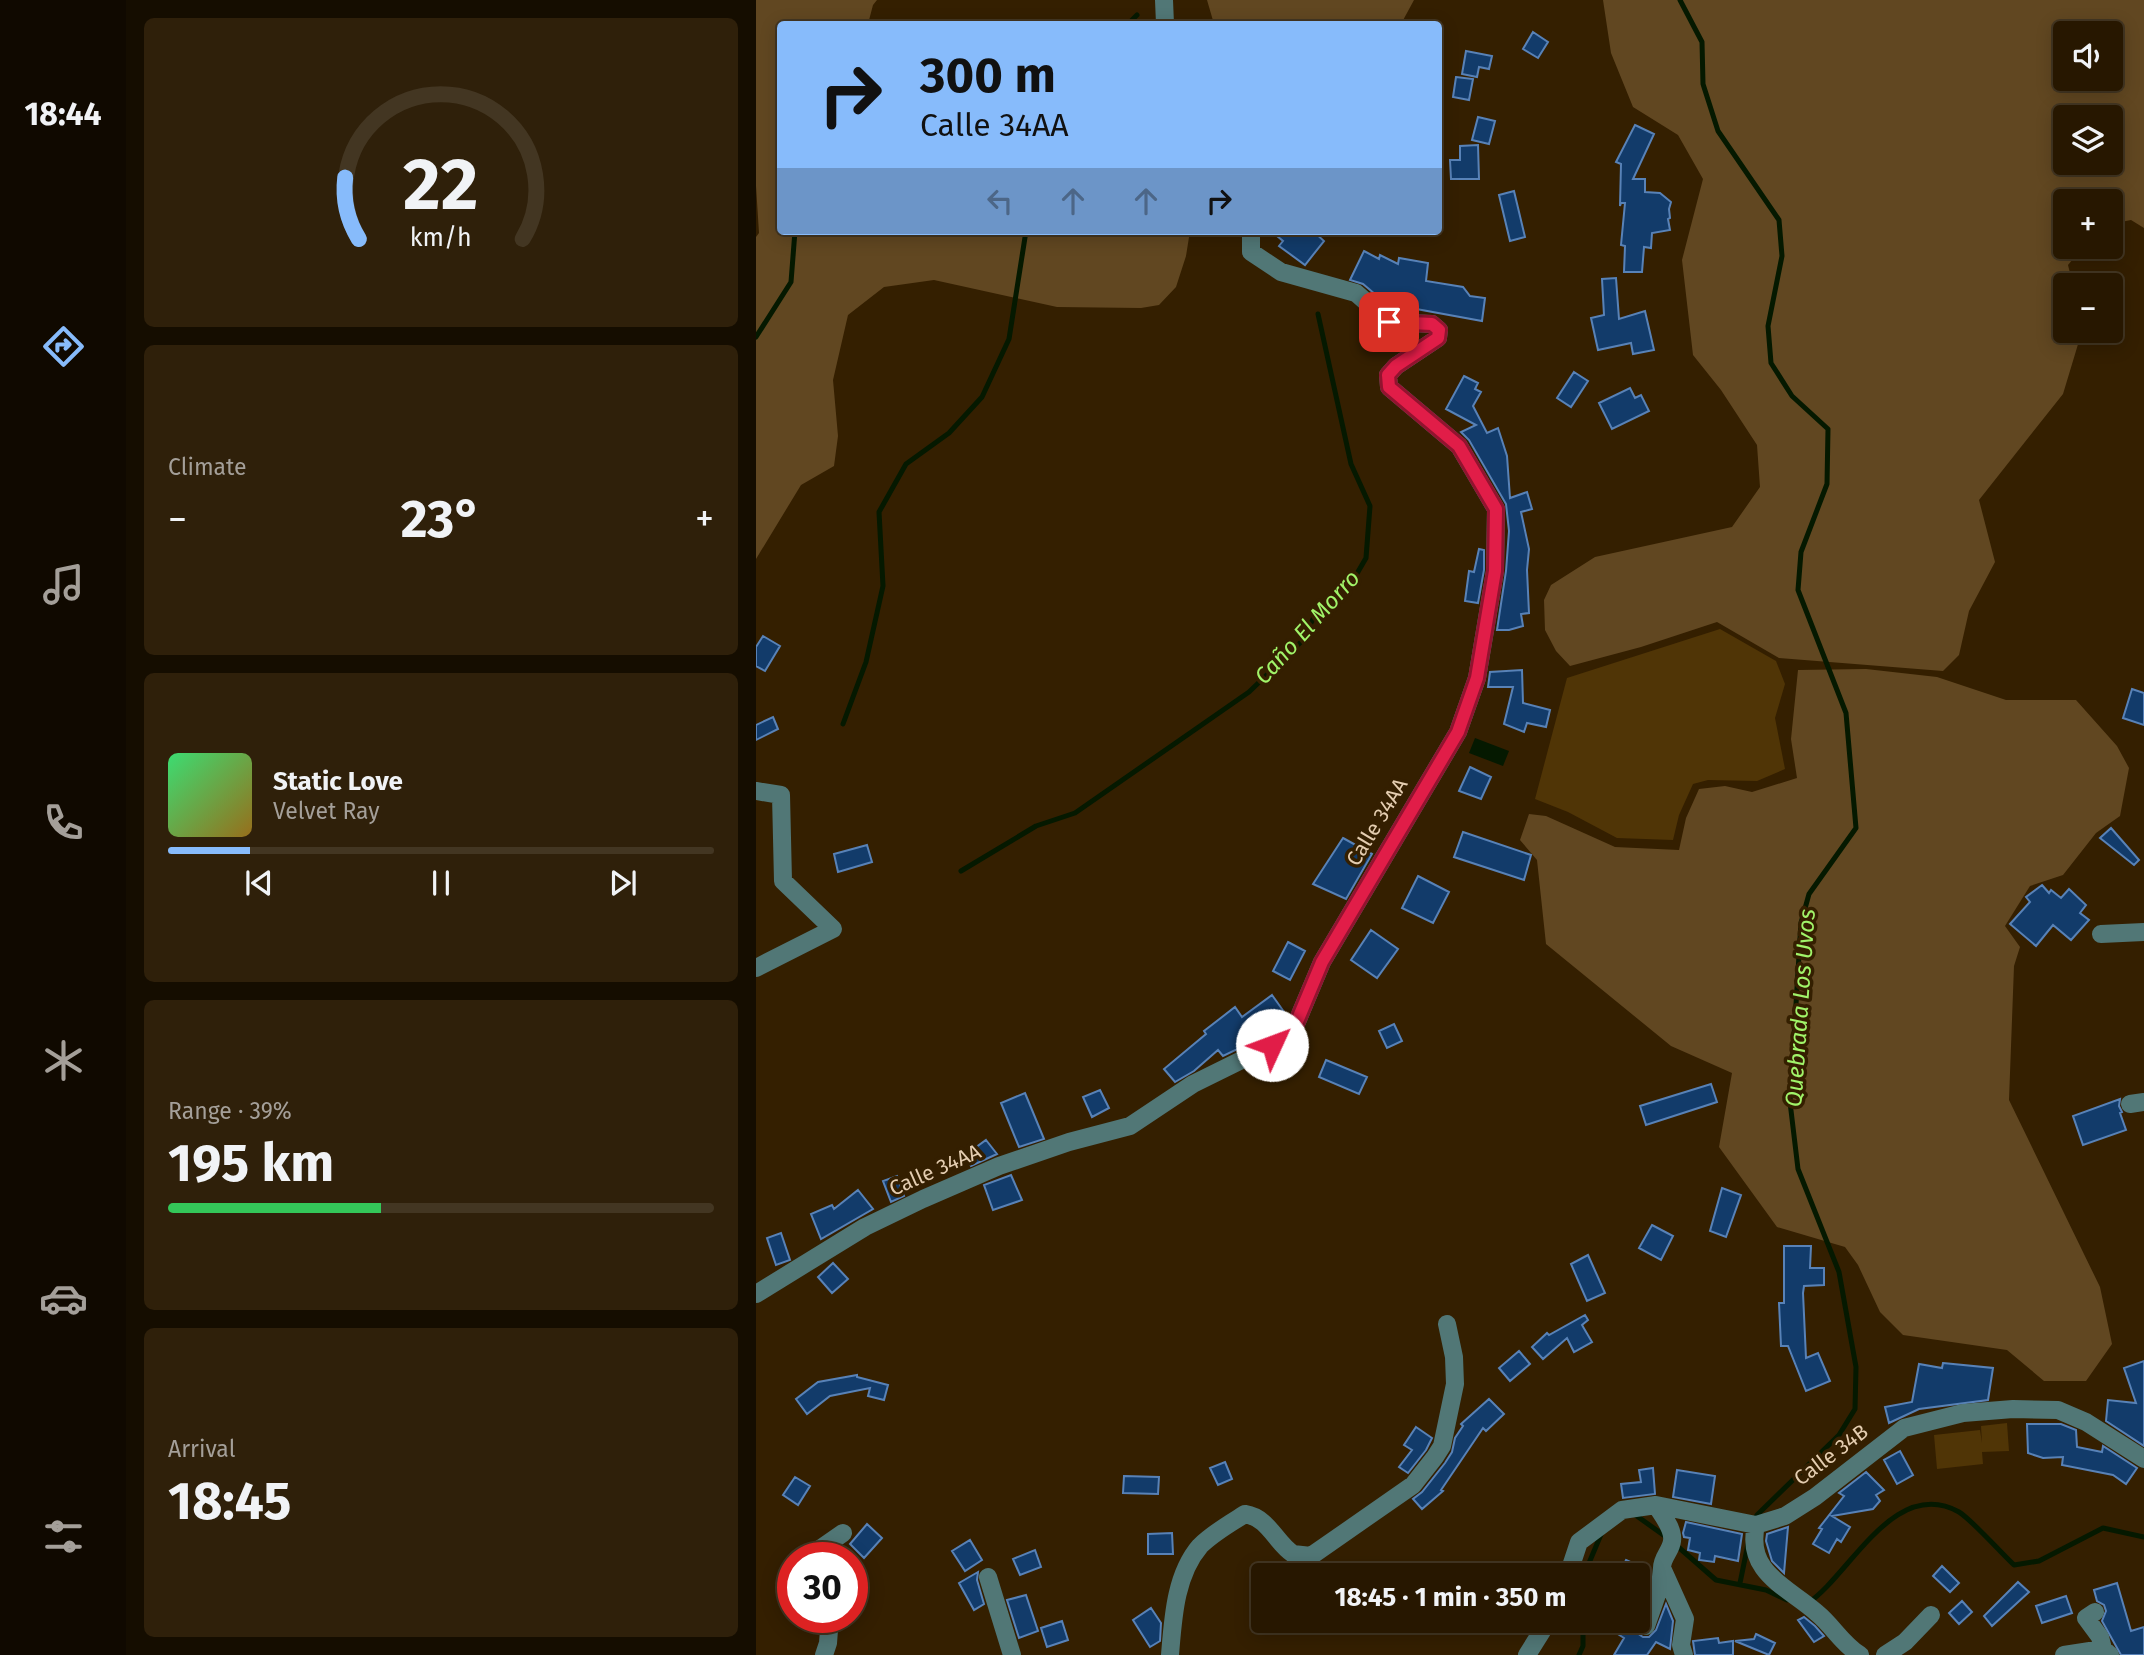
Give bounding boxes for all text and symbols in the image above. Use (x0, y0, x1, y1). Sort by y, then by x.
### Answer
map controls (2053, 21, 2123, 343)
button: sound (2053, 21, 2123, 91)
text: 300 m (920, 46, 1056, 105)
icon: right (805, 49, 896, 140)
text: 18:44 (24, 95, 102, 133)
button: layers (2053, 105, 2123, 175)
text: Calle 34AA (920, 106, 1069, 144)
text: 22 (403, 141, 479, 228)
icon: left (981, 182, 1019, 220)
icon: ahead (1054, 182, 1092, 220)
icon: ahead (1127, 182, 1165, 220)
icon: right (1200, 182, 1238, 220)
button: + (2053, 189, 2123, 259)
text: km/h (410, 223, 472, 253)
button: − (2053, 273, 2123, 343)
pin (1359, 292, 1419, 352)
icon: arrive (1370, 303, 1408, 341)
icon: directions (39, 322, 88, 371)
text: Climate (168, 453, 247, 481)
text: 23° (401, 488, 481, 551)
text: − (168, 496, 187, 542)
text: + (695, 496, 714, 542)
icon: music (39, 560, 88, 609)
water label: Caño El Morro (1248, 564, 1366, 690)
text: Static Love (273, 766, 403, 797)
street label: Calle 34AA (1341, 773, 1413, 871)
text: Velvet Ray (273, 797, 380, 825)
icon: phone (39, 798, 88, 847)
icon: previous (240, 864, 278, 902)
icon: pause (422, 864, 460, 902)
icon: next (604, 864, 642, 902)
water label: Quebrada Los Uvos (1779, 908, 1821, 1108)
position arrow (1235, 1008, 1309, 1082)
icon: climate (39, 1036, 88, 1085)
text: Range · 39% (168, 1097, 292, 1125)
text: 195 km (168, 1132, 334, 1195)
street label: Calle 34AA (885, 1138, 985, 1202)
icon: car (39, 1274, 88, 1323)
street label: Calle 34B (1789, 1419, 1873, 1491)
text: Arrival (168, 1435, 235, 1463)
text: 18:45 (168, 1470, 291, 1533)
icon: filters (39, 1512, 88, 1561)
speed limit sign: 30 (777, 1542, 868, 1633)
text: 18:45 · 1 min · 350 m (1334, 1582, 1567, 1613)

